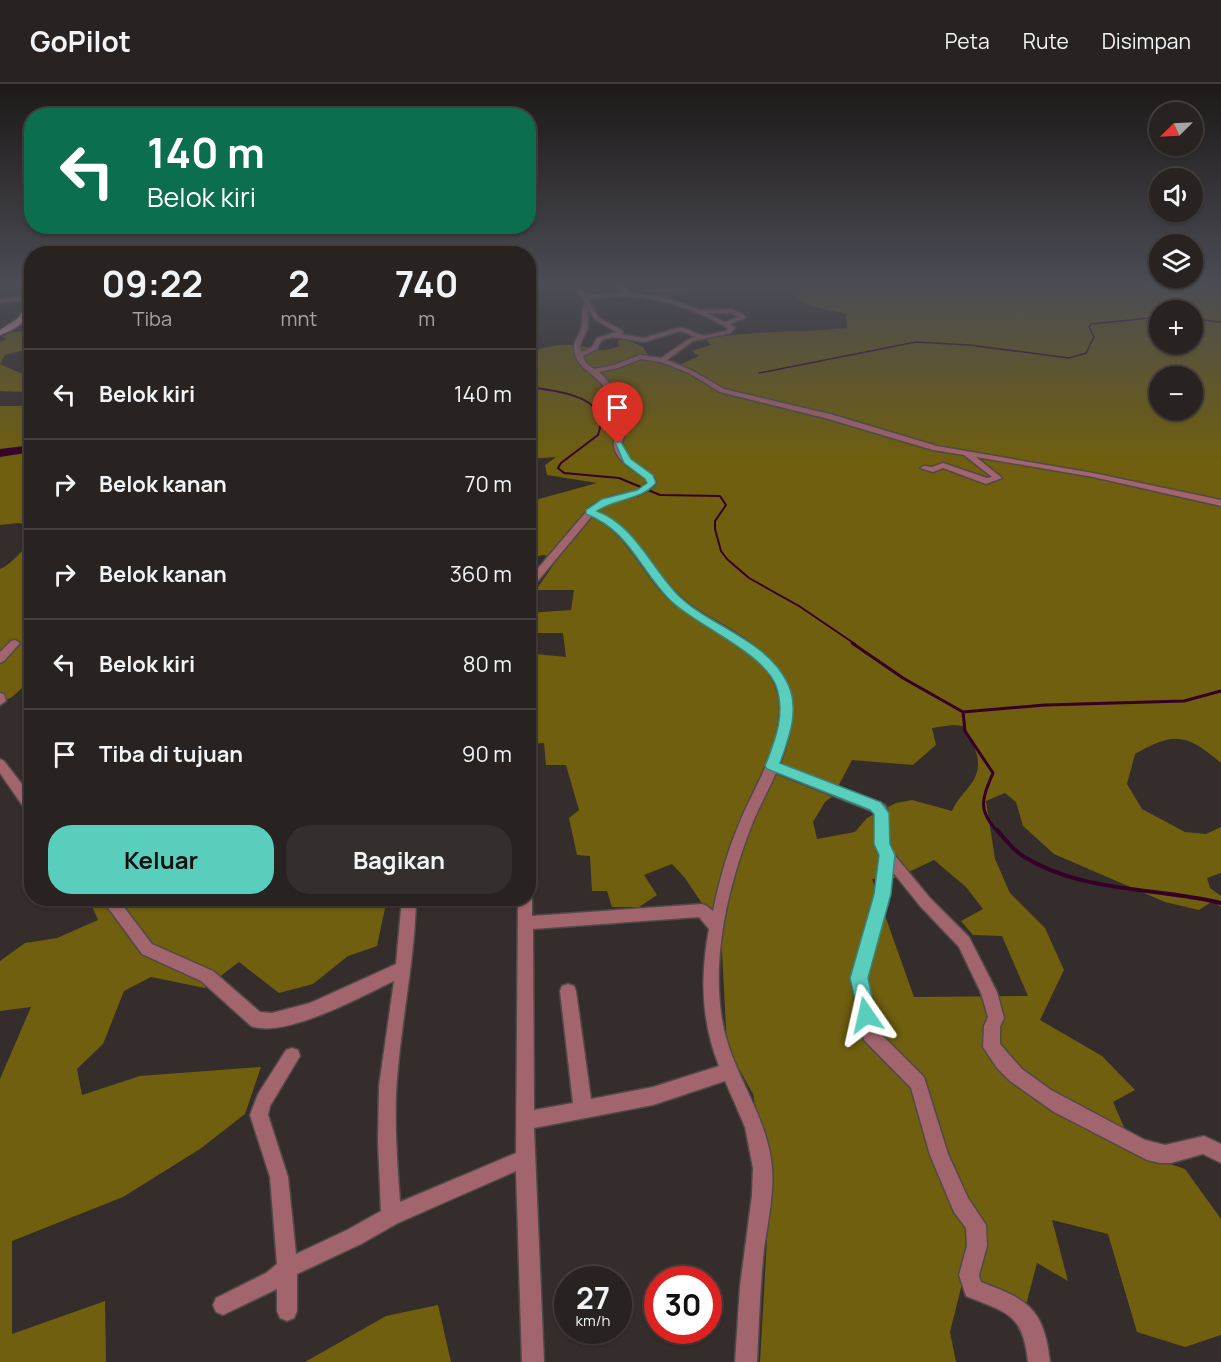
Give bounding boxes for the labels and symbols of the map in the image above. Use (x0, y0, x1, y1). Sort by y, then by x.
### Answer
north arrow (1149, 102, 1203, 156)
pin (592, 382, 643, 444)
position arrow (834, 983, 898, 1047)
speed limit sign: 30 (644, 1266, 722, 1344)

